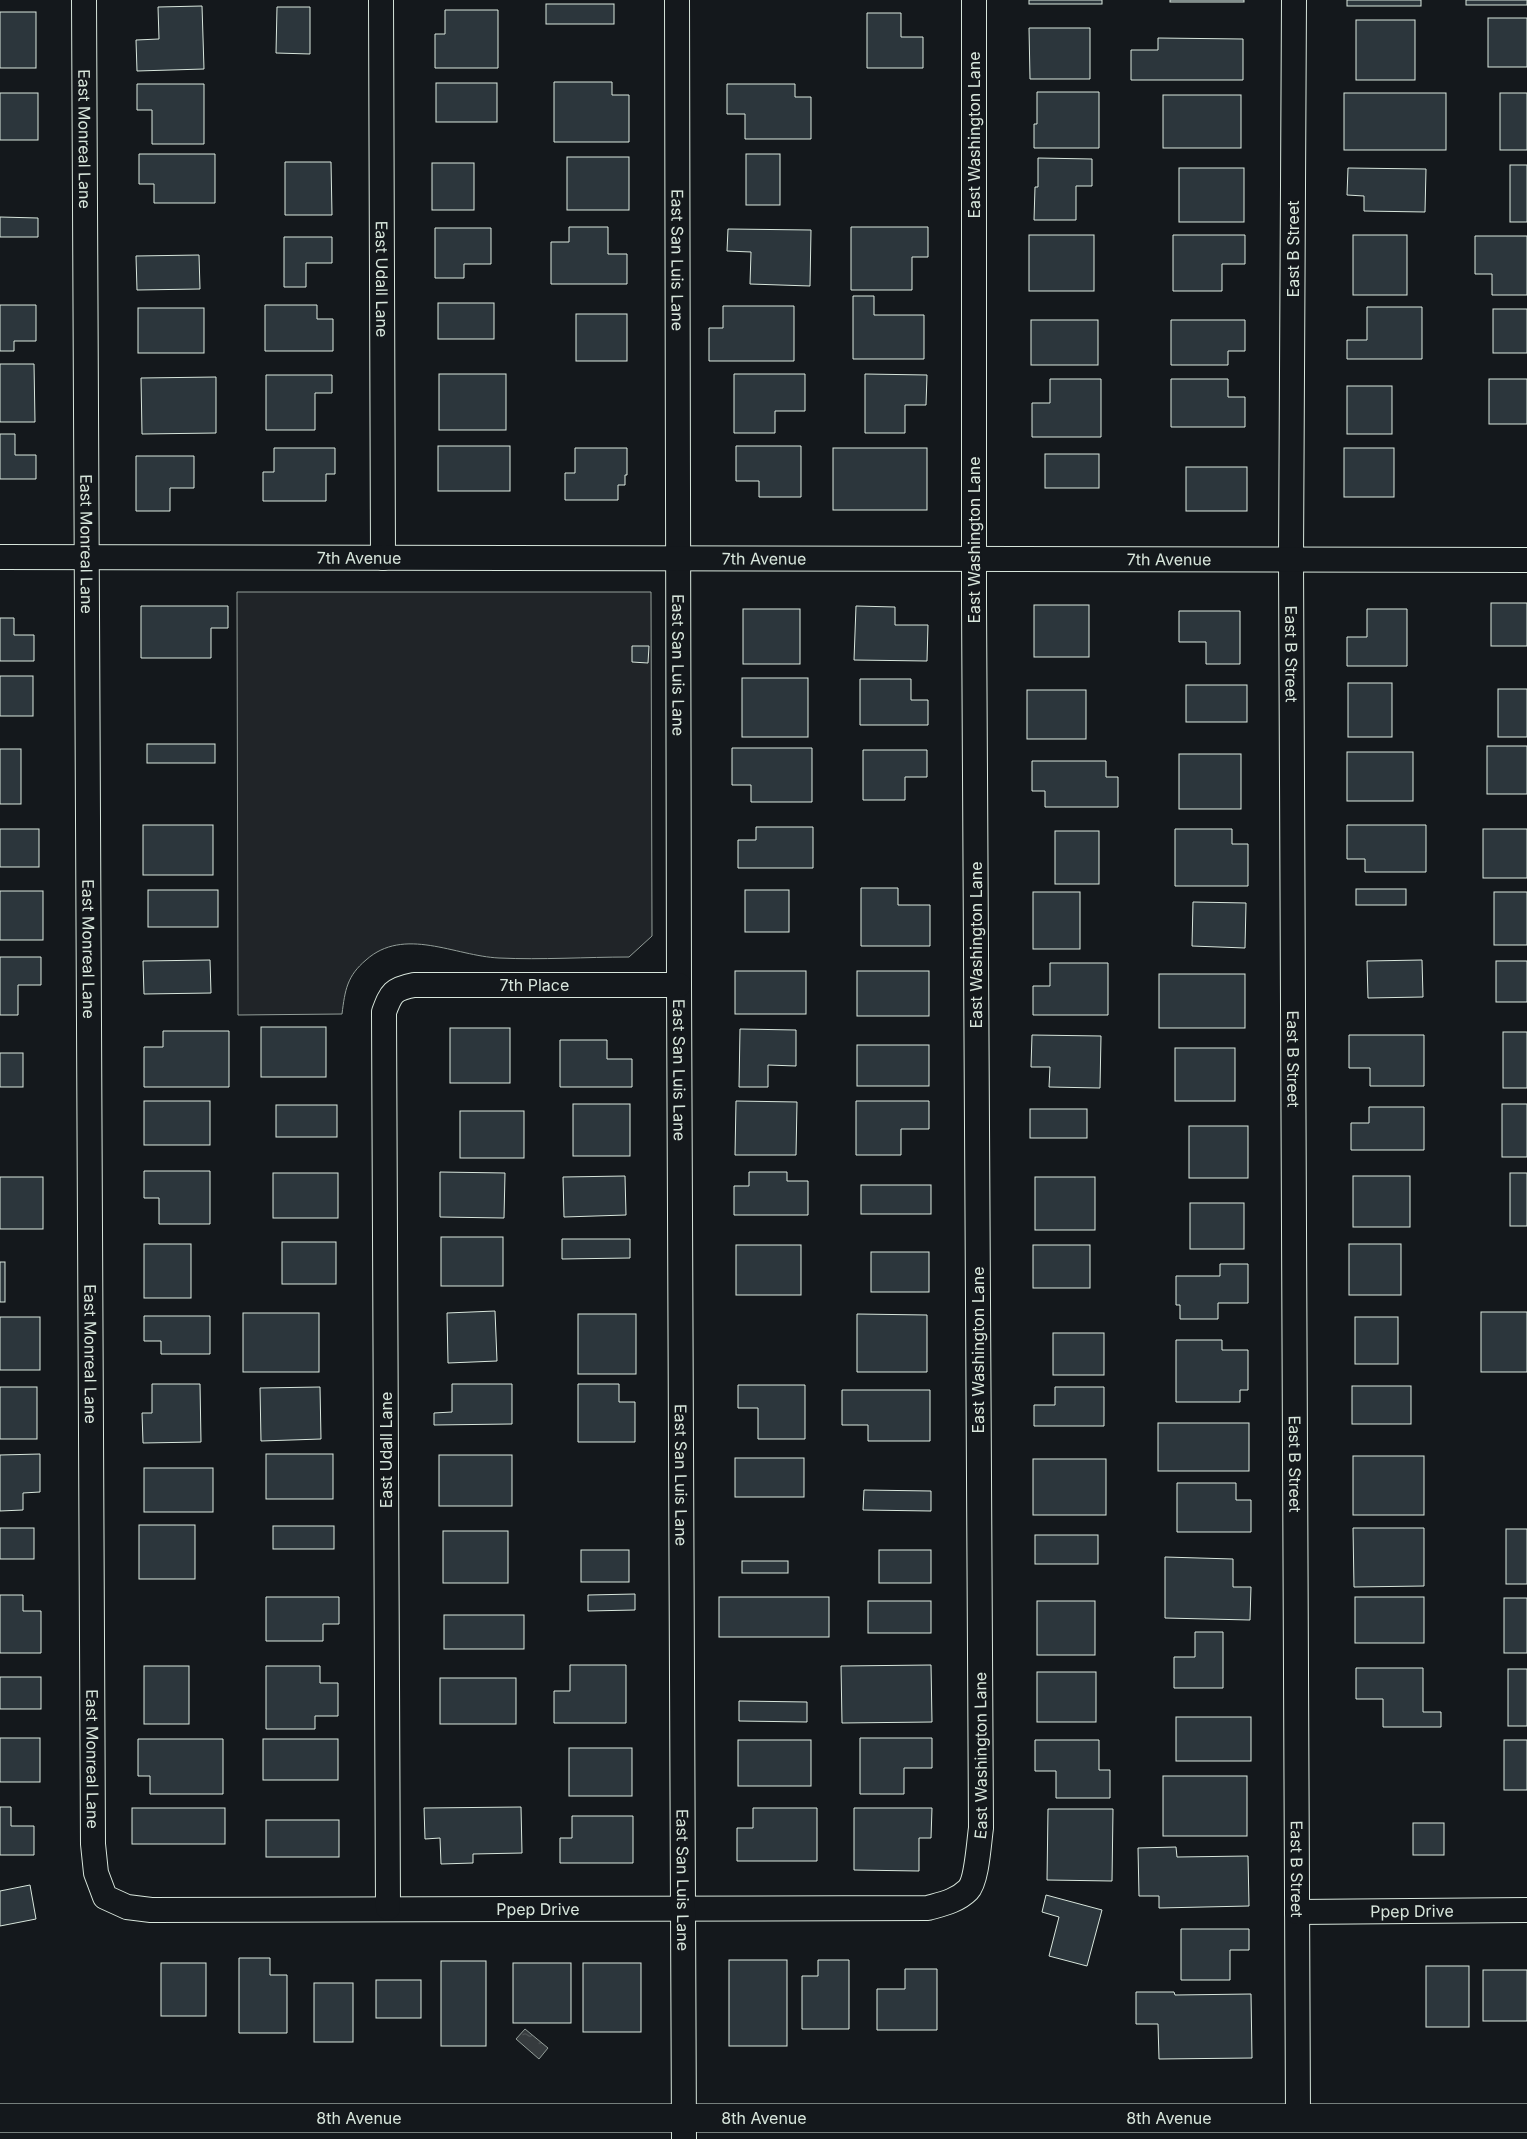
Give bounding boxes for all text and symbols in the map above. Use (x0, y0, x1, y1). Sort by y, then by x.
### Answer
street label: East Washington Lane (964, 51, 984, 219)
street label: East Monreal Lane (74, 69, 95, 209)
street label: East San Luis Lane (667, 189, 688, 331)
street label: East B Street (1283, 201, 1303, 297)
street label: East Udall Lane (372, 221, 392, 337)
street label: East Washington Lane (964, 456, 984, 624)
street label: East Monreal Lane (76, 474, 97, 614)
street label: 7th Avenue (317, 548, 401, 568)
street label: 7th Avenue (722, 548, 806, 569)
street label: 7th Avenue (1127, 549, 1211, 569)
street label: East San Luis Lane (668, 594, 688, 736)
street label: East B Street (1281, 605, 1302, 702)
street label: East Washington Lane (966, 861, 986, 1029)
street label: East Monreal Lane (78, 879, 99, 1019)
street label: 7th Place (499, 975, 569, 995)
street label: East San Luis Lane (669, 999, 690, 1141)
street label: East B Street (1283, 1010, 1303, 1107)
street label: East Washington Lane (968, 1266, 988, 1434)
street label: East Monreal Lane (80, 1284, 101, 1424)
street label: East Udall Lane (376, 1392, 396, 1508)
street label: East San Luis Lane (671, 1404, 691, 1546)
street label: East B Street (1285, 1415, 1305, 1512)
street label: East Washington Lane (970, 1672, 991, 1840)
street label: East Monreal Lane (82, 1689, 103, 1829)
street label: East San Luis Lane (673, 1809, 693, 1951)
street label: East B Street (1287, 1820, 1307, 1917)
street label: Ppep Drive (496, 1899, 580, 1919)
street label: Ppep Drive (1370, 1901, 1454, 1921)
street label: 8th Avenue (316, 2108, 402, 2128)
street label: 8th Avenue (721, 2108, 807, 2128)
street label: 8th Avenue (1126, 2108, 1212, 2128)

